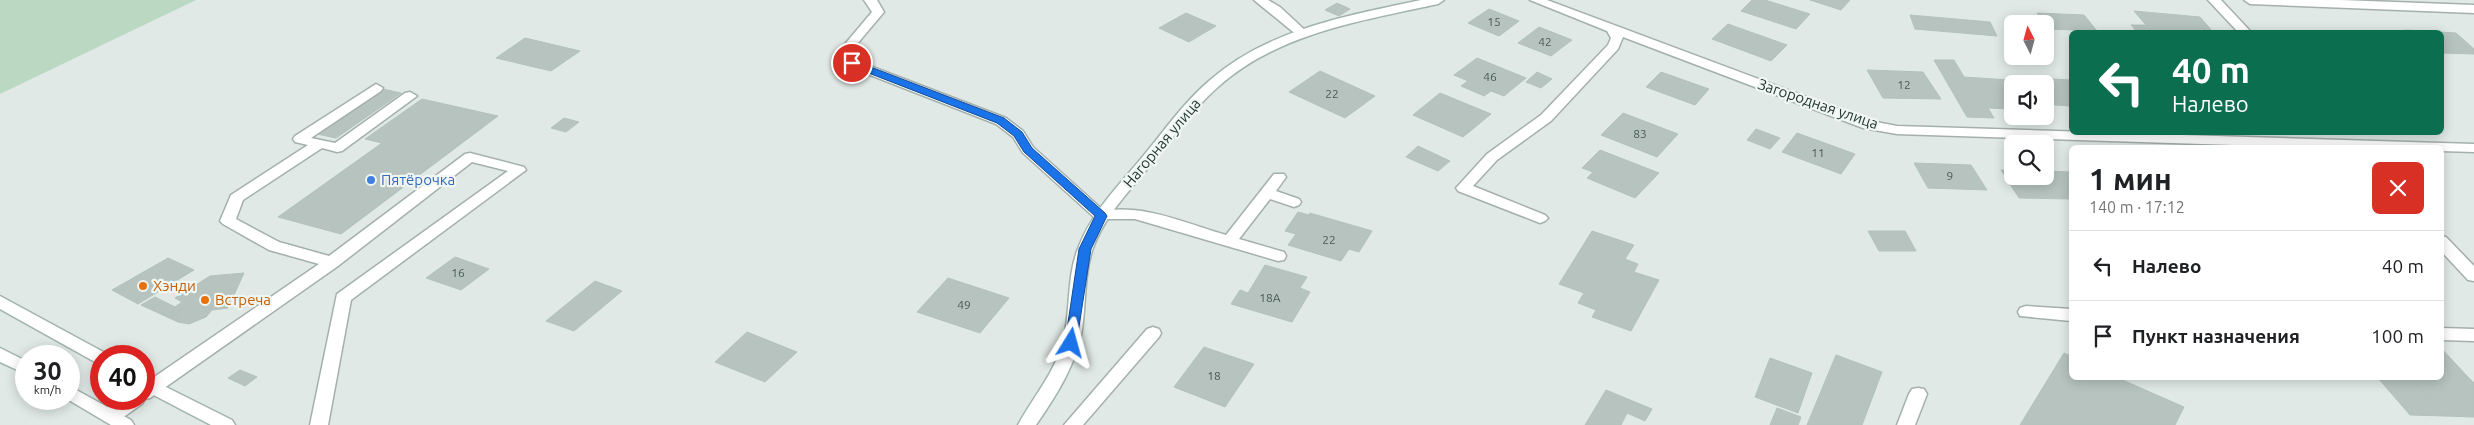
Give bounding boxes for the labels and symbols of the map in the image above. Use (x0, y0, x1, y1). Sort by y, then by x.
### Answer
house number: 15 (1487, 15, 1501, 28)
north arrow (2004, 15, 2054, 65)
house number: 42 (1538, 35, 1552, 48)
pin (831, 42, 873, 84)
house number: 46 (1483, 70, 1497, 83)
street label: Загородная улица (1756, 75, 1881, 132)
house number: 12 (1897, 78, 1911, 91)
house number: 22 (1325, 87, 1339, 100)
street label: Нагорная улица (1119, 95, 1204, 191)
house number: 83 (1633, 127, 1647, 140)
house number: 11 (1811, 146, 1825, 159)
house number: 9 (1947, 169, 1953, 182)
place label: Пятёрочка (381, 171, 455, 188)
marker: Пятёрочка (365, 174, 377, 186)
house number: 22 (1322, 233, 1336, 246)
house number: 16 (451, 266, 465, 279)
place label: Хэнди (153, 277, 196, 294)
marker: Хэнди (137, 280, 149, 292)
place label: Встреча (215, 291, 271, 308)
house number: 18А (1259, 291, 1281, 304)
marker: Встреча (199, 294, 211, 306)
house number: 49 (957, 298, 971, 311)
position arrow (1044, 316, 1096, 368)
speed limit sign: 40 (90, 345, 155, 410)
house number: 18 (1207, 369, 1221, 382)

